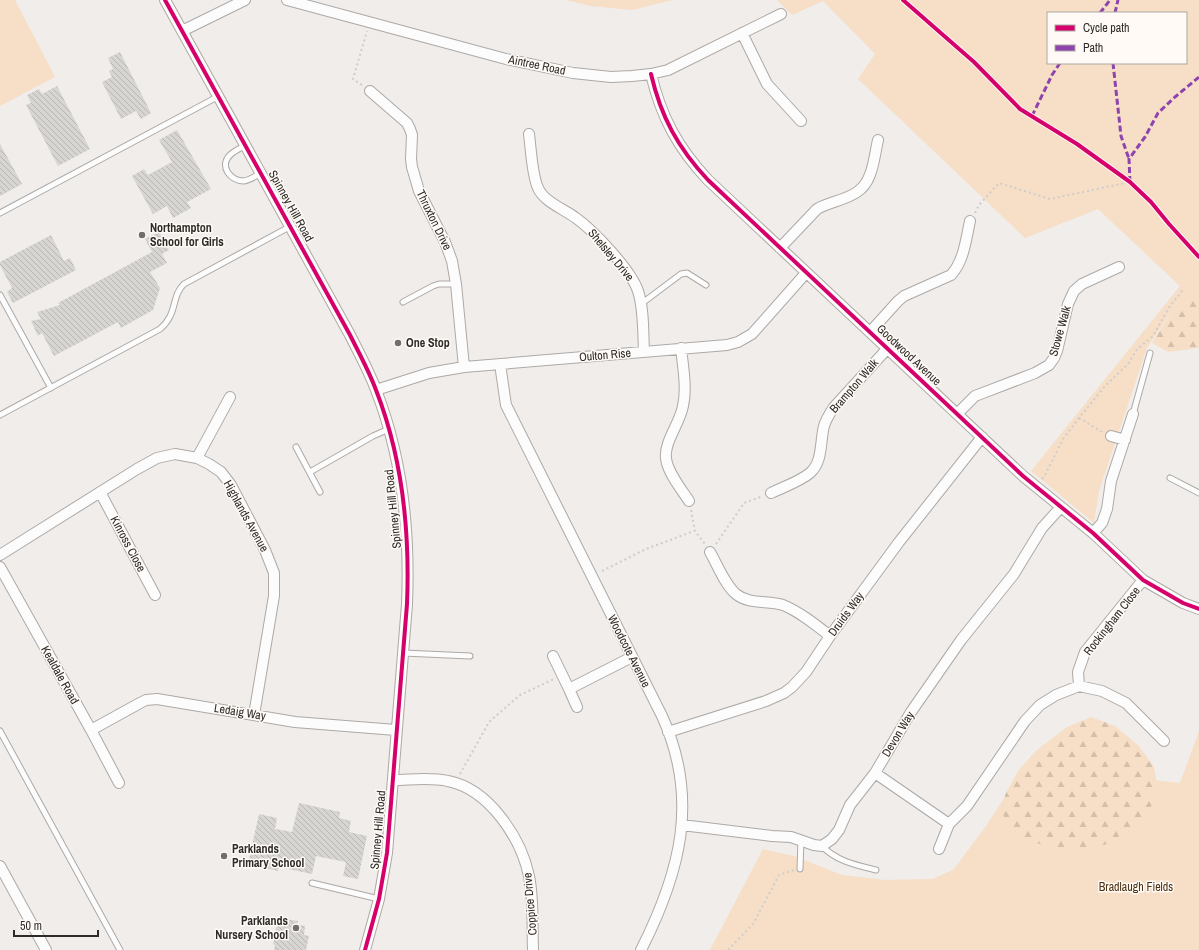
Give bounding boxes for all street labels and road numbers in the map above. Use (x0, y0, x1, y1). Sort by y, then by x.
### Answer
street label: Aintree Road (506, 51, 567, 79)
street label: Spinney Hill Road (265, 167, 317, 245)
street label: Thruxton Drive (413, 187, 455, 253)
street label: Shelsley Drive (584, 226, 638, 284)
street label: Stowe Walk (1045, 304, 1075, 358)
street label: Goodwood Avenue (873, 321, 945, 389)
street label: Oulton Rise (578, 345, 632, 365)
street label: Brampton Walk (826, 355, 882, 416)
street label: Spinney Hill Road (381, 469, 405, 549)
street label: Highlands Avenue (220, 477, 272, 555)
street label: Kinross Close (107, 513, 149, 575)
street label: Rockingham Close (1080, 583, 1144, 659)
street label: Druids Way (825, 589, 868, 639)
street label: Woodcote Avenue (604, 612, 654, 690)
street label: Kealdale Road (37, 643, 83, 707)
street label: Ledaig Way (213, 700, 267, 724)
street label: Devon Way (878, 708, 918, 760)
street label: Spinney Hill Road (367, 790, 389, 870)
street label: Coppice Drive (519, 872, 541, 936)

